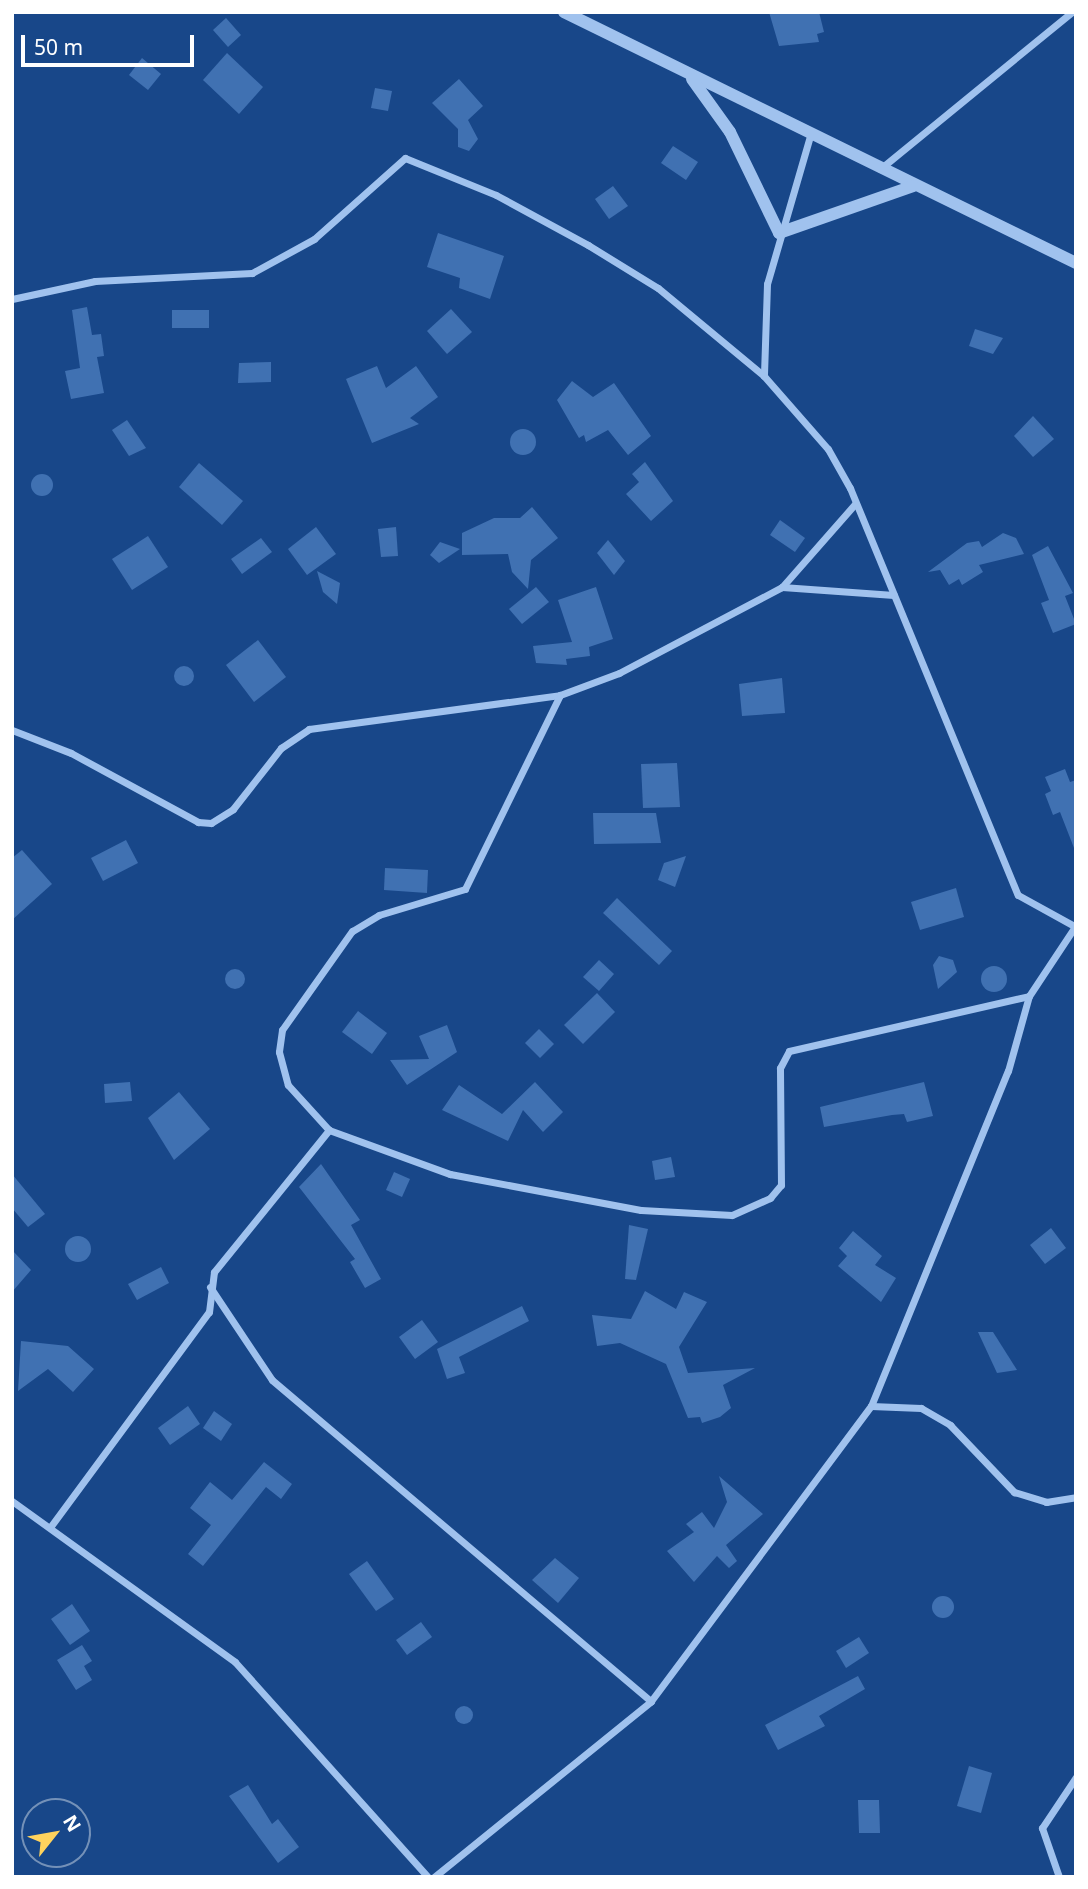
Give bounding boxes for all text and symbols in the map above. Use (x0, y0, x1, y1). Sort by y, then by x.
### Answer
scale bar (24, 21, 198, 65)
text: 50 m (34, 33, 83, 61)
north arrow (21, 1798, 91, 1868)
text: N (57, 1810, 87, 1837)

